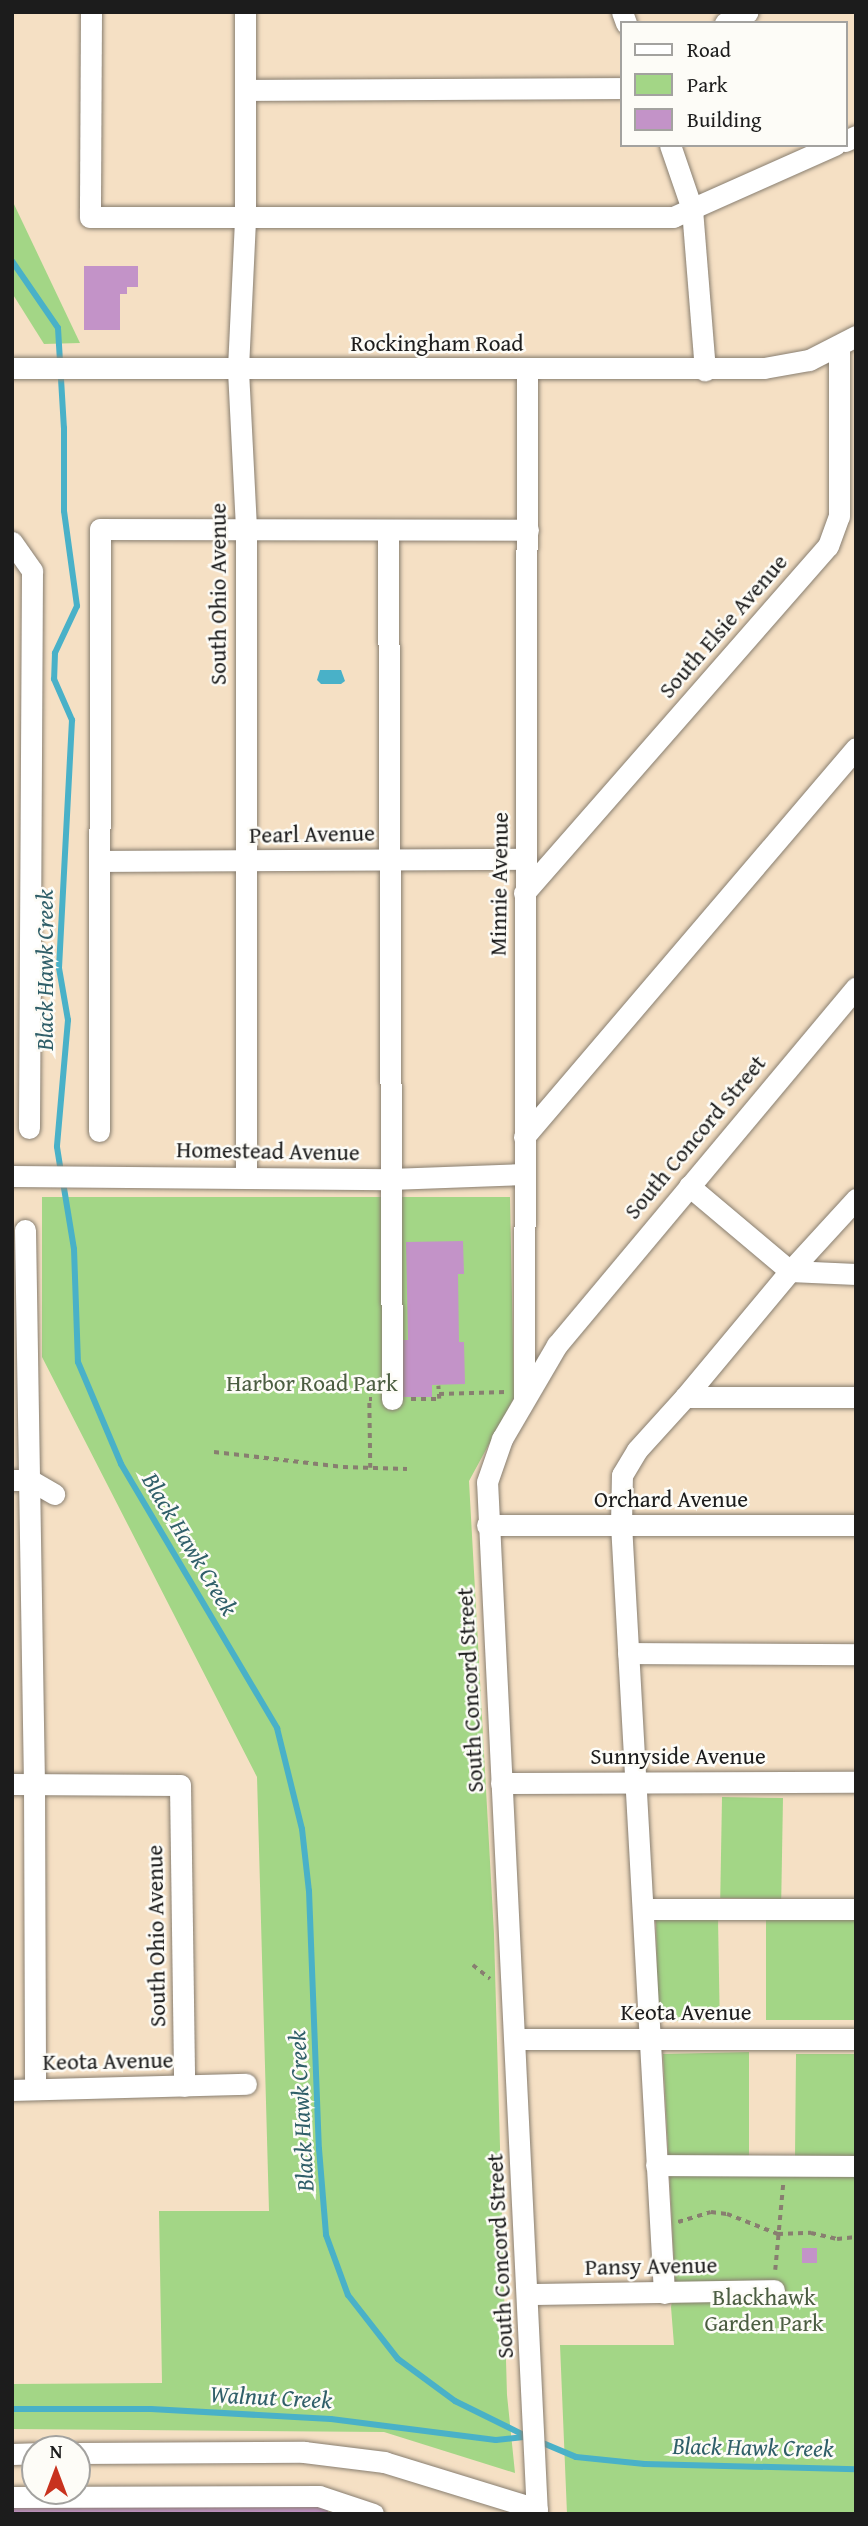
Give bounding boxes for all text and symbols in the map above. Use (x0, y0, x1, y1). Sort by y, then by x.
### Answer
legend (620, 21, 847, 147)
text: Road (687, 34, 731, 65)
text: Park (687, 69, 728, 100)
text: Building (687, 104, 761, 135)
street label: Rockingham Road (350, 329, 524, 357)
street label: South Ohio Avenue (204, 503, 232, 685)
street label: South Elsie Avenue (653, 548, 793, 704)
street label: Minnie Avenue (484, 812, 514, 956)
street label: Pearl Avenue (249, 819, 375, 849)
water label: Black Hawk Creek (31, 889, 59, 1051)
street label: South Concord Street (618, 1049, 772, 1225)
street label: Homestead Avenue (176, 1136, 360, 1166)
park label: Harbor Road Park (226, 1369, 398, 1397)
water label: Black Hawk Creek (136, 1467, 244, 1621)
street label: Orchard Avenue (594, 1485, 748, 1513)
street label: South Concord Street (451, 1587, 489, 1793)
street label: Sunnyside Avenue (590, 1742, 766, 1770)
street label: South Ohio Avenue (141, 1845, 171, 2027)
street label: Keota Avenue (621, 1998, 751, 2026)
water label: Black Hawk Creek (282, 2030, 320, 2192)
street label: Keota Avenue (42, 2046, 174, 2076)
street label: South Concord Street (481, 2153, 519, 2359)
street label: Pansy Avenue (585, 2251, 717, 2281)
park label: Blackhawk Garden Park (704, 2283, 824, 2337)
water label: Walnut Creek (209, 2379, 333, 2415)
water label: Black Hawk Creek (672, 2431, 834, 2463)
north arrow (21, 2435, 91, 2505)
text: N (50, 2437, 62, 2465)

